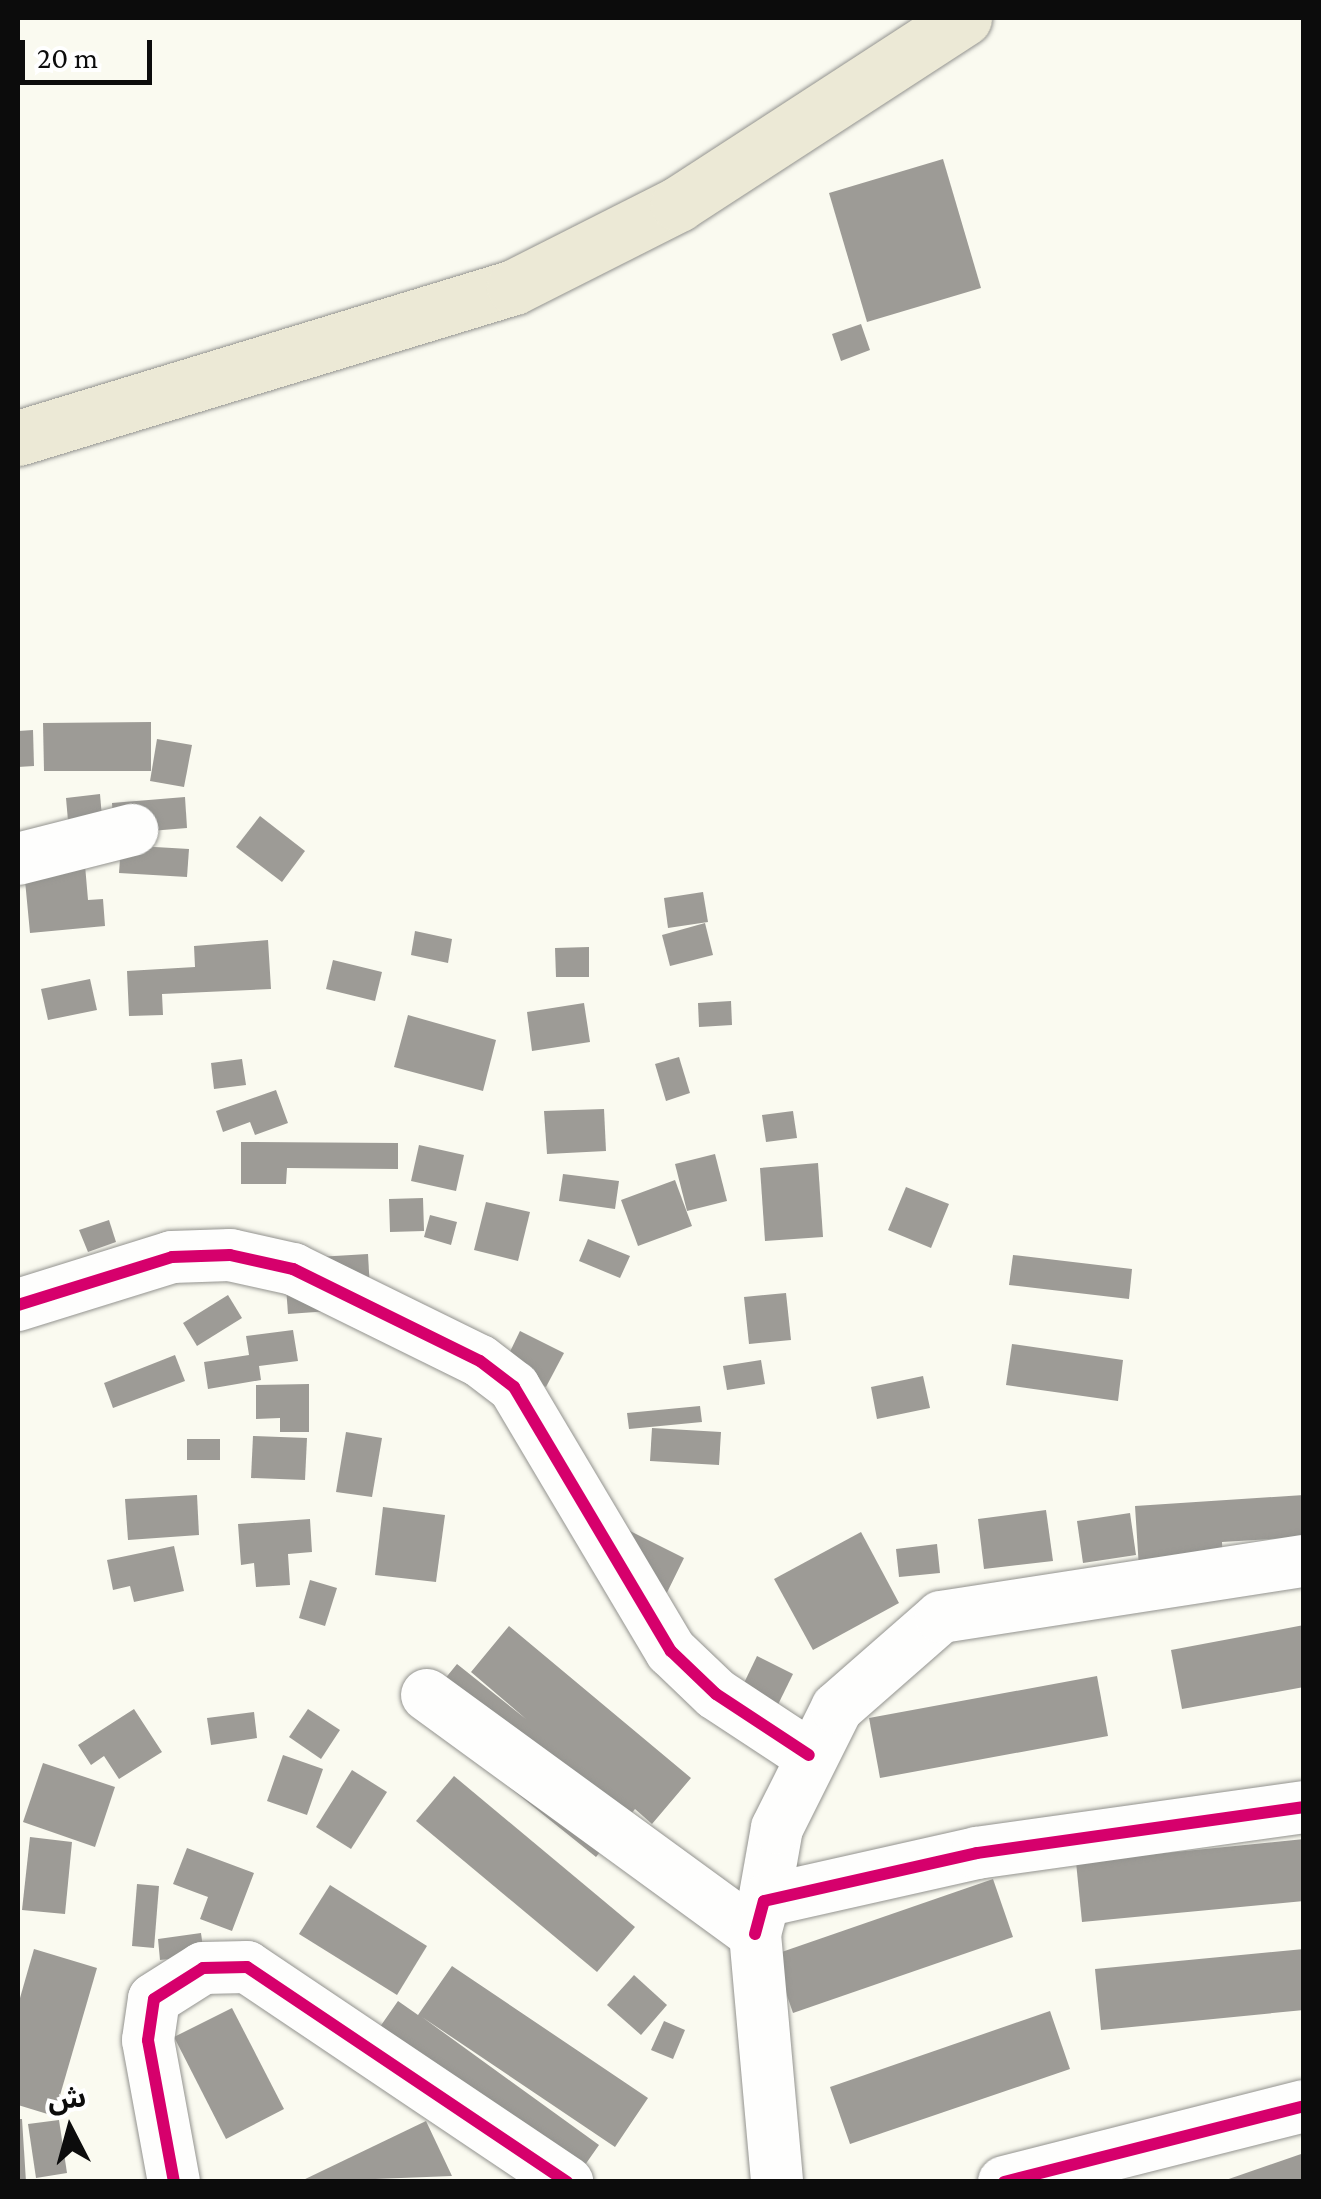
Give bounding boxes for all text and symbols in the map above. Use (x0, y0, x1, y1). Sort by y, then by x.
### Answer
scale bar (25, 20, 158, 82)
text: 20 m (37, 41, 98, 74)
north arrow (20, 2079, 120, 2179)
text: ش (46, 2081, 88, 2116)

